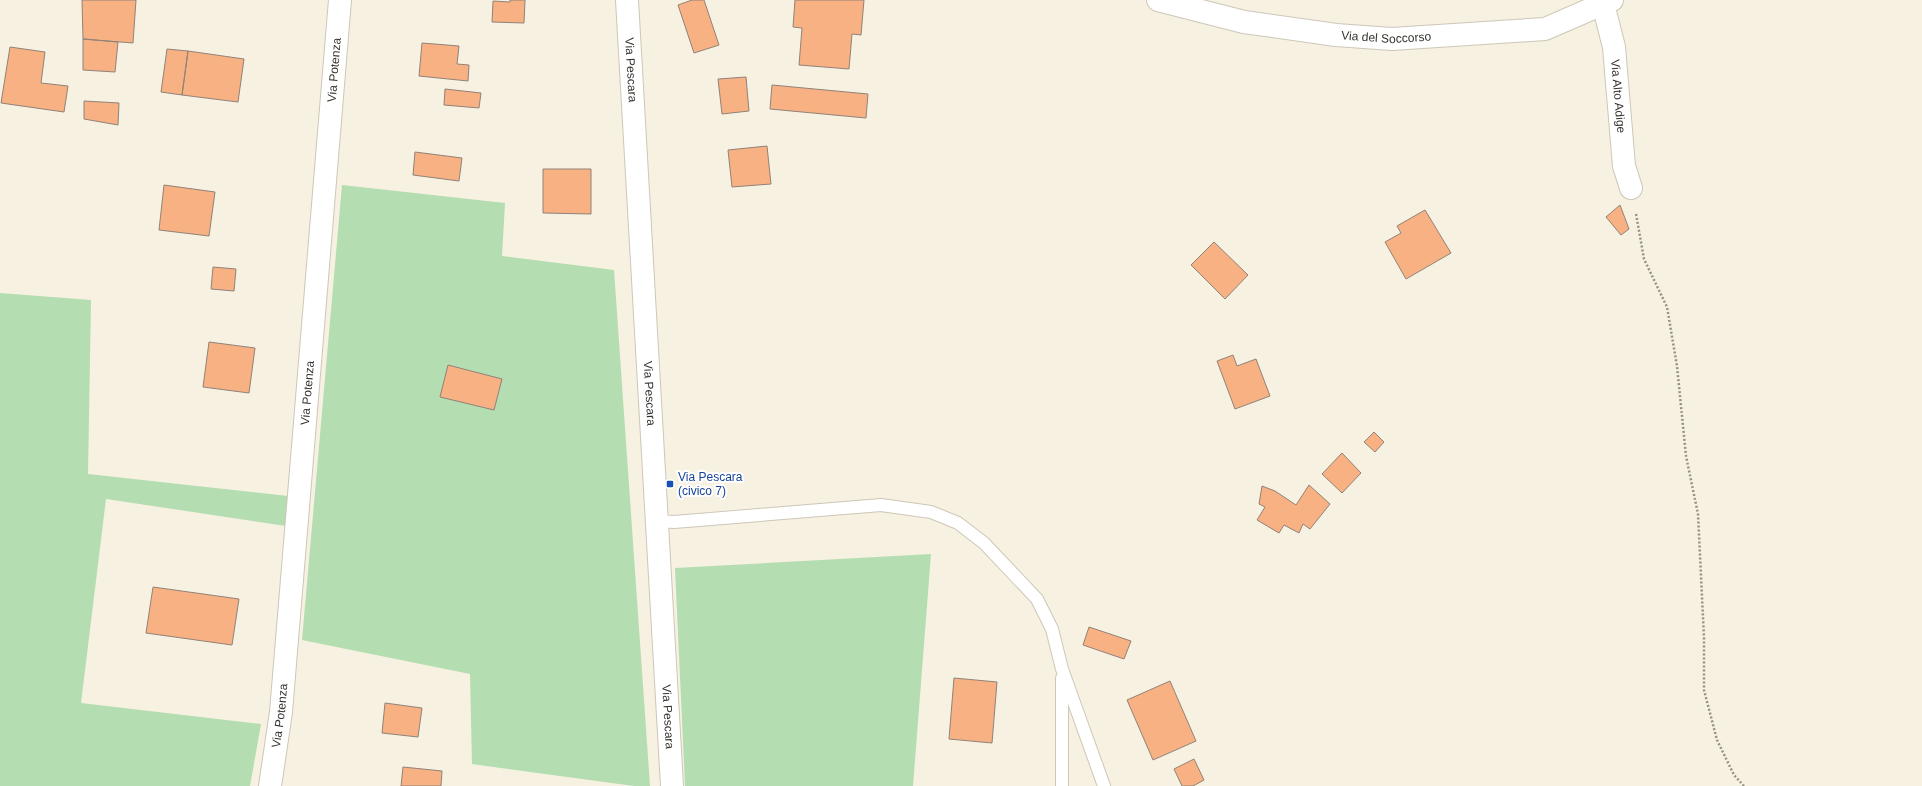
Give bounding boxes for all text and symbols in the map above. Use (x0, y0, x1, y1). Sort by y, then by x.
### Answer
street label: Via del Soccorso (1341, 28, 1432, 46)
street label: Via Potenza (325, 37, 344, 103)
street label: Via Pescara (622, 37, 640, 103)
street label: Via Alto Adige (1608, 59, 1628, 134)
street label: Via Potenza (298, 360, 317, 426)
street label: Via Pescara (641, 361, 658, 426)
place label: Via Pescara (civico 7) (678, 470, 743, 498)
marker: Via Pescara (civico 7) (665, 479, 675, 489)
street label: Via Potenza (269, 683, 290, 749)
street label: Via Pescara (659, 684, 677, 750)

